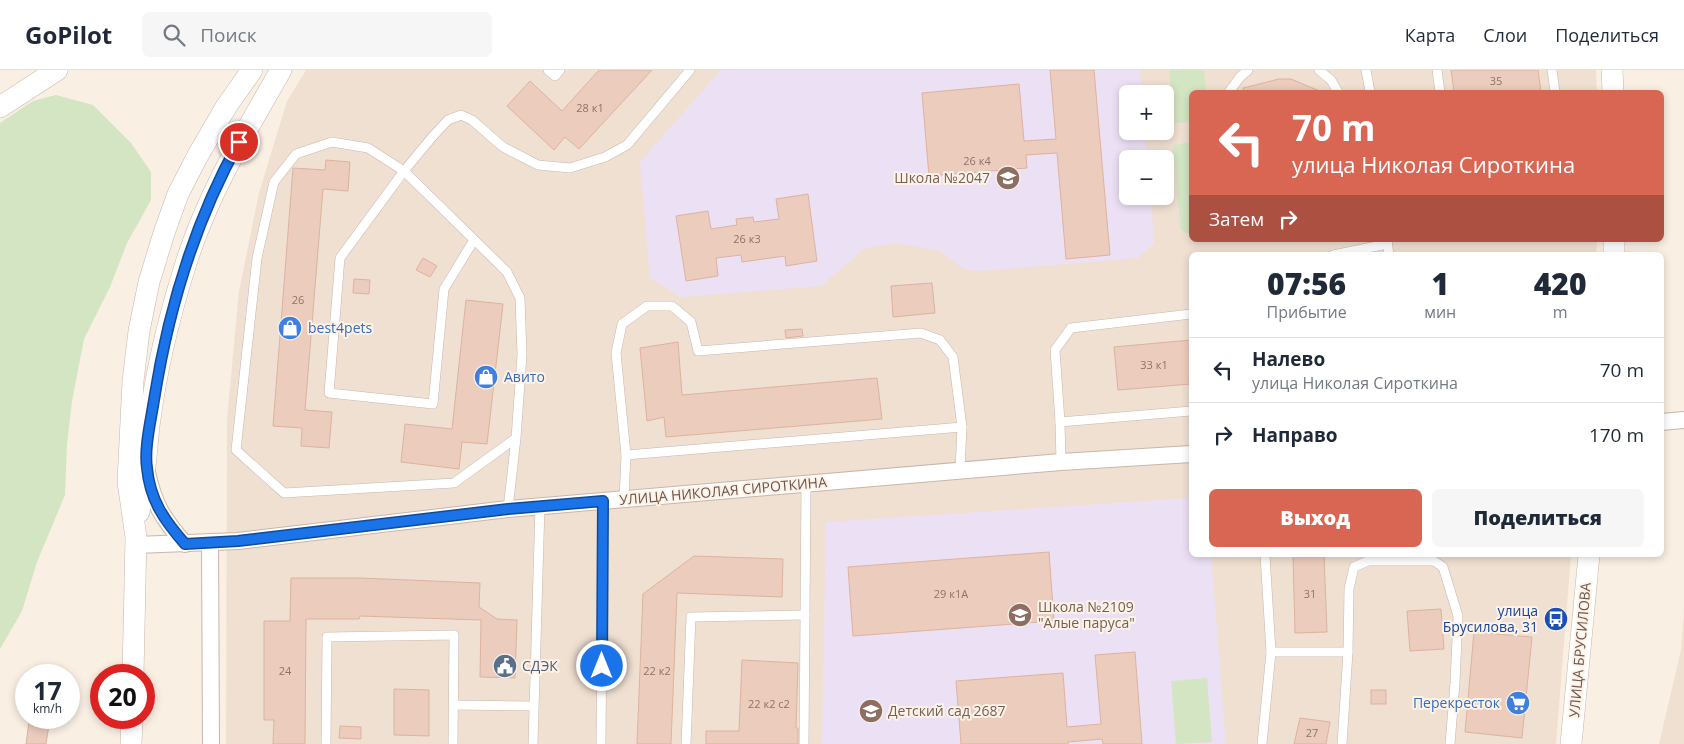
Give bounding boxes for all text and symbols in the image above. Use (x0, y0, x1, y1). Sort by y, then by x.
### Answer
search box (142, 12, 492, 57)
text: GoPilot (25, 18, 112, 51)
icon: search (160, 21, 188, 49)
text: Поиск (200, 22, 257, 48)
text: Карта (1405, 23, 1455, 47)
text: Слои (1483, 23, 1527, 47)
text: Поделиться (1555, 23, 1659, 47)
house number: 35 (1490, 73, 1502, 88)
map controls (1119, 85, 1174, 205)
button: + (1119, 85, 1174, 140)
house number: 28 к1 (576, 100, 604, 115)
text: 70 m (1292, 104, 1375, 151)
icon: left (1209, 110, 1274, 175)
pin (218, 121, 260, 163)
icon: arrive (225, 128, 253, 156)
text: улица Николая Сироткина (1292, 149, 1575, 179)
button: − (1119, 150, 1174, 205)
house number: 26 к4 (963, 153, 991, 168)
school or university icon: Школа №2047 (995, 165, 1021, 191)
place label: Школа №2047 (894, 168, 990, 187)
icon: right (1274, 205, 1302, 233)
text: Затем (1209, 206, 1264, 232)
house number: 26 к3 (733, 231, 761, 246)
text: 07:56 (1267, 263, 1346, 304)
text: 1 (1431, 263, 1449, 304)
text: 420 (1534, 263, 1586, 304)
house number: 26 (292, 292, 304, 307)
text: Прибытие (1267, 301, 1347, 323)
text: мин (1424, 301, 1456, 323)
text: m (1553, 301, 1568, 323)
shop icon: best4pets (277, 315, 303, 341)
place label: best4pets (308, 318, 373, 337)
text: Налево (1252, 346, 1325, 372)
icon: left (1209, 356, 1237, 384)
house number: 33 к1 (1140, 357, 1168, 372)
text: 70 m (1600, 357, 1644, 383)
shop icon: Авито (473, 364, 499, 390)
place label: Авито (504, 367, 545, 386)
text: улица Николая Сироткина (1252, 372, 1458, 394)
icon: right (1209, 421, 1237, 449)
text: Направо (1252, 422, 1338, 448)
text: 170 m (1589, 422, 1644, 448)
street label: УЛИЦА НИКОЛАЯ СИРОТКИНА (618, 472, 828, 509)
button: Выход (1209, 489, 1422, 547)
button: Поделиться (1432, 489, 1644, 547)
street label: УЛИЦА БРУСИЛОВА (1564, 581, 1595, 718)
house number: 29 к1А (934, 586, 968, 601)
house number: 31 (1304, 586, 1316, 601)
place label: Школа №2109 "Алые паруса" (1038, 597, 1135, 632)
place label: улица Брусилова, 31 (1443, 601, 1538, 636)
school or university icon: Школа №2109 "Алые паруса" (1007, 602, 1033, 628)
bus stop icon: улица Брусилова, 31 (1543, 606, 1569, 632)
position arrow (575, 639, 627, 691)
public building icon: СДЭК (492, 653, 518, 679)
place label: СДЭК (522, 656, 558, 675)
house number: 24 (279, 663, 292, 678)
house number: 22 к2 (643, 663, 671, 678)
speed limit sign: 20 (90, 664, 155, 729)
text: 17 (33, 673, 62, 707)
supermarket icon: Перекресток (1505, 690, 1531, 716)
place label: Перекресток (1413, 693, 1501, 712)
house number: 22 к2 с2 (748, 696, 790, 711)
school or university icon: Детский сад 2687 (858, 698, 884, 724)
text: km/h (33, 700, 62, 717)
place label: Детский сад 2687 (888, 701, 1006, 720)
house number: 27 (1306, 725, 1318, 740)

